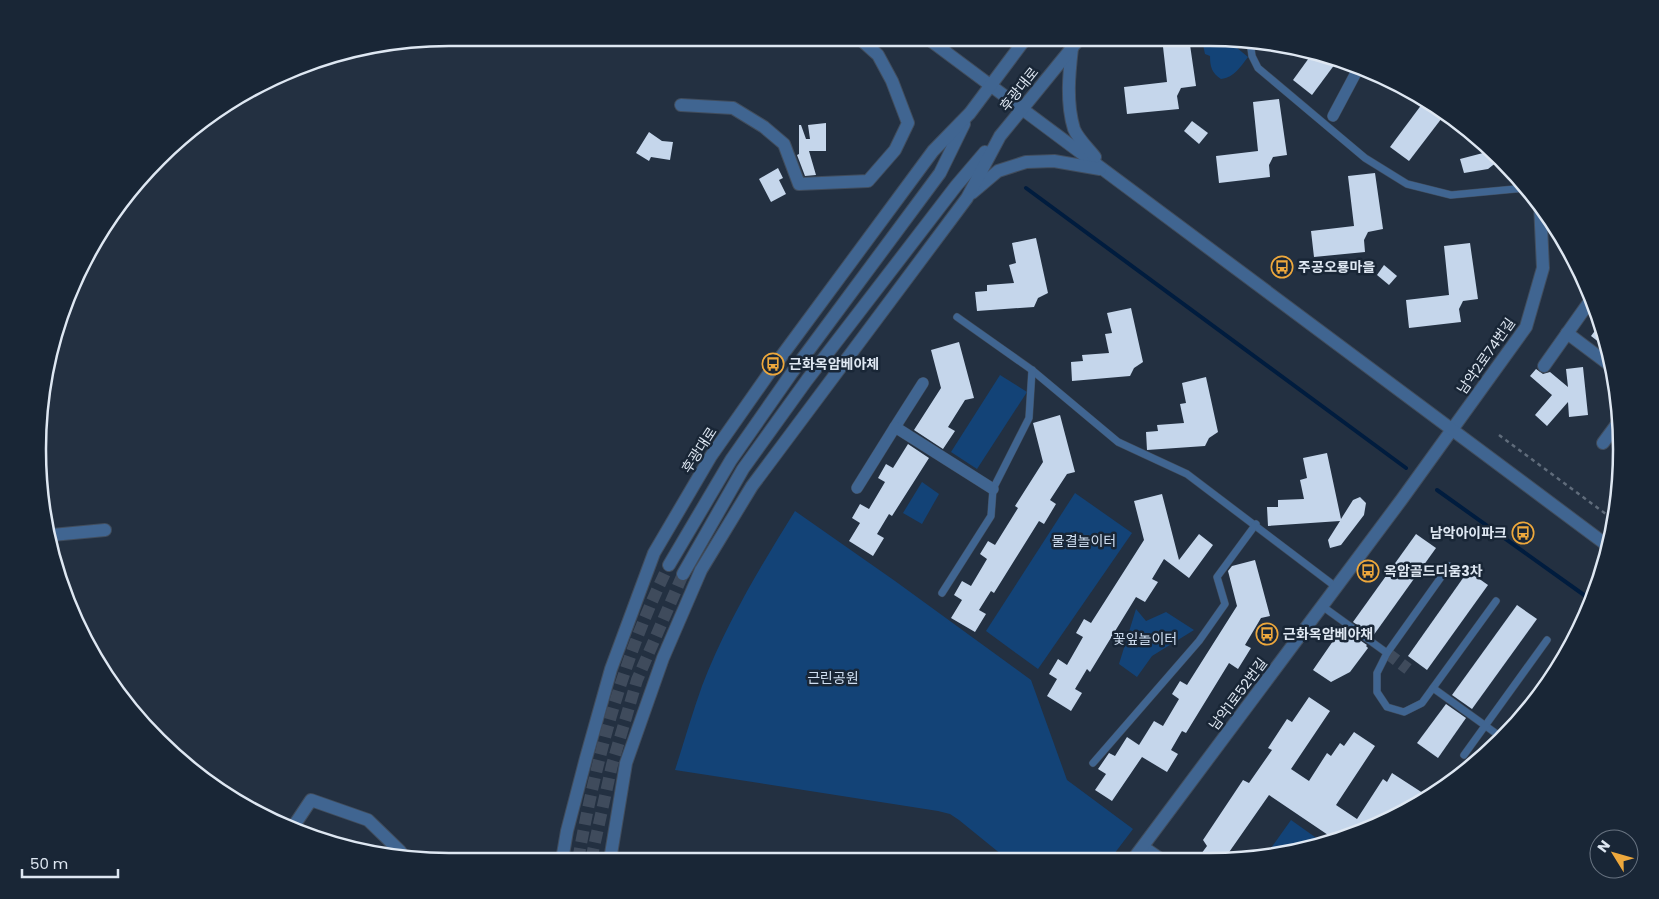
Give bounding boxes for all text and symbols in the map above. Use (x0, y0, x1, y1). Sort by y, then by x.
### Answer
street label: 후광대로 (995, 63, 1043, 115)
bus stop icon: 주공오룡마을 (1270, 255, 1294, 279)
place label: 주공오룡마을 (1298, 257, 1375, 277)
street label: 남악2로74번길 (1452, 314, 1520, 398)
bus stop icon: 근화옥암베아체 (761, 352, 785, 376)
place label: 근화옥암베아체 (789, 354, 879, 374)
street label: 후광대로 (677, 423, 721, 477)
bus stop icon: 남악아이파크 (1511, 521, 1535, 545)
place label: 남악아이파크 (1430, 523, 1507, 543)
park label: 물결놀이터 (1052, 531, 1116, 551)
bus stop icon: 옥암골드디움3차 (1356, 559, 1380, 583)
place label: 옥암골드디움3차 (1384, 561, 1483, 581)
bus stop icon: 근화옥암베아채 (1255, 622, 1279, 646)
place label: 근화옥암베아채 (1283, 624, 1373, 644)
park label: 꽃잎놀이터 (1113, 629, 1177, 649)
street label: 남악1로52번길 (1204, 654, 1272, 734)
park label: 근린공원 (807, 668, 859, 688)
north arrow (1589, 829, 1639, 879)
text: N (1592, 836, 1615, 856)
scale bar (22, 846, 119, 878)
text: 50 m (30, 853, 68, 874)

